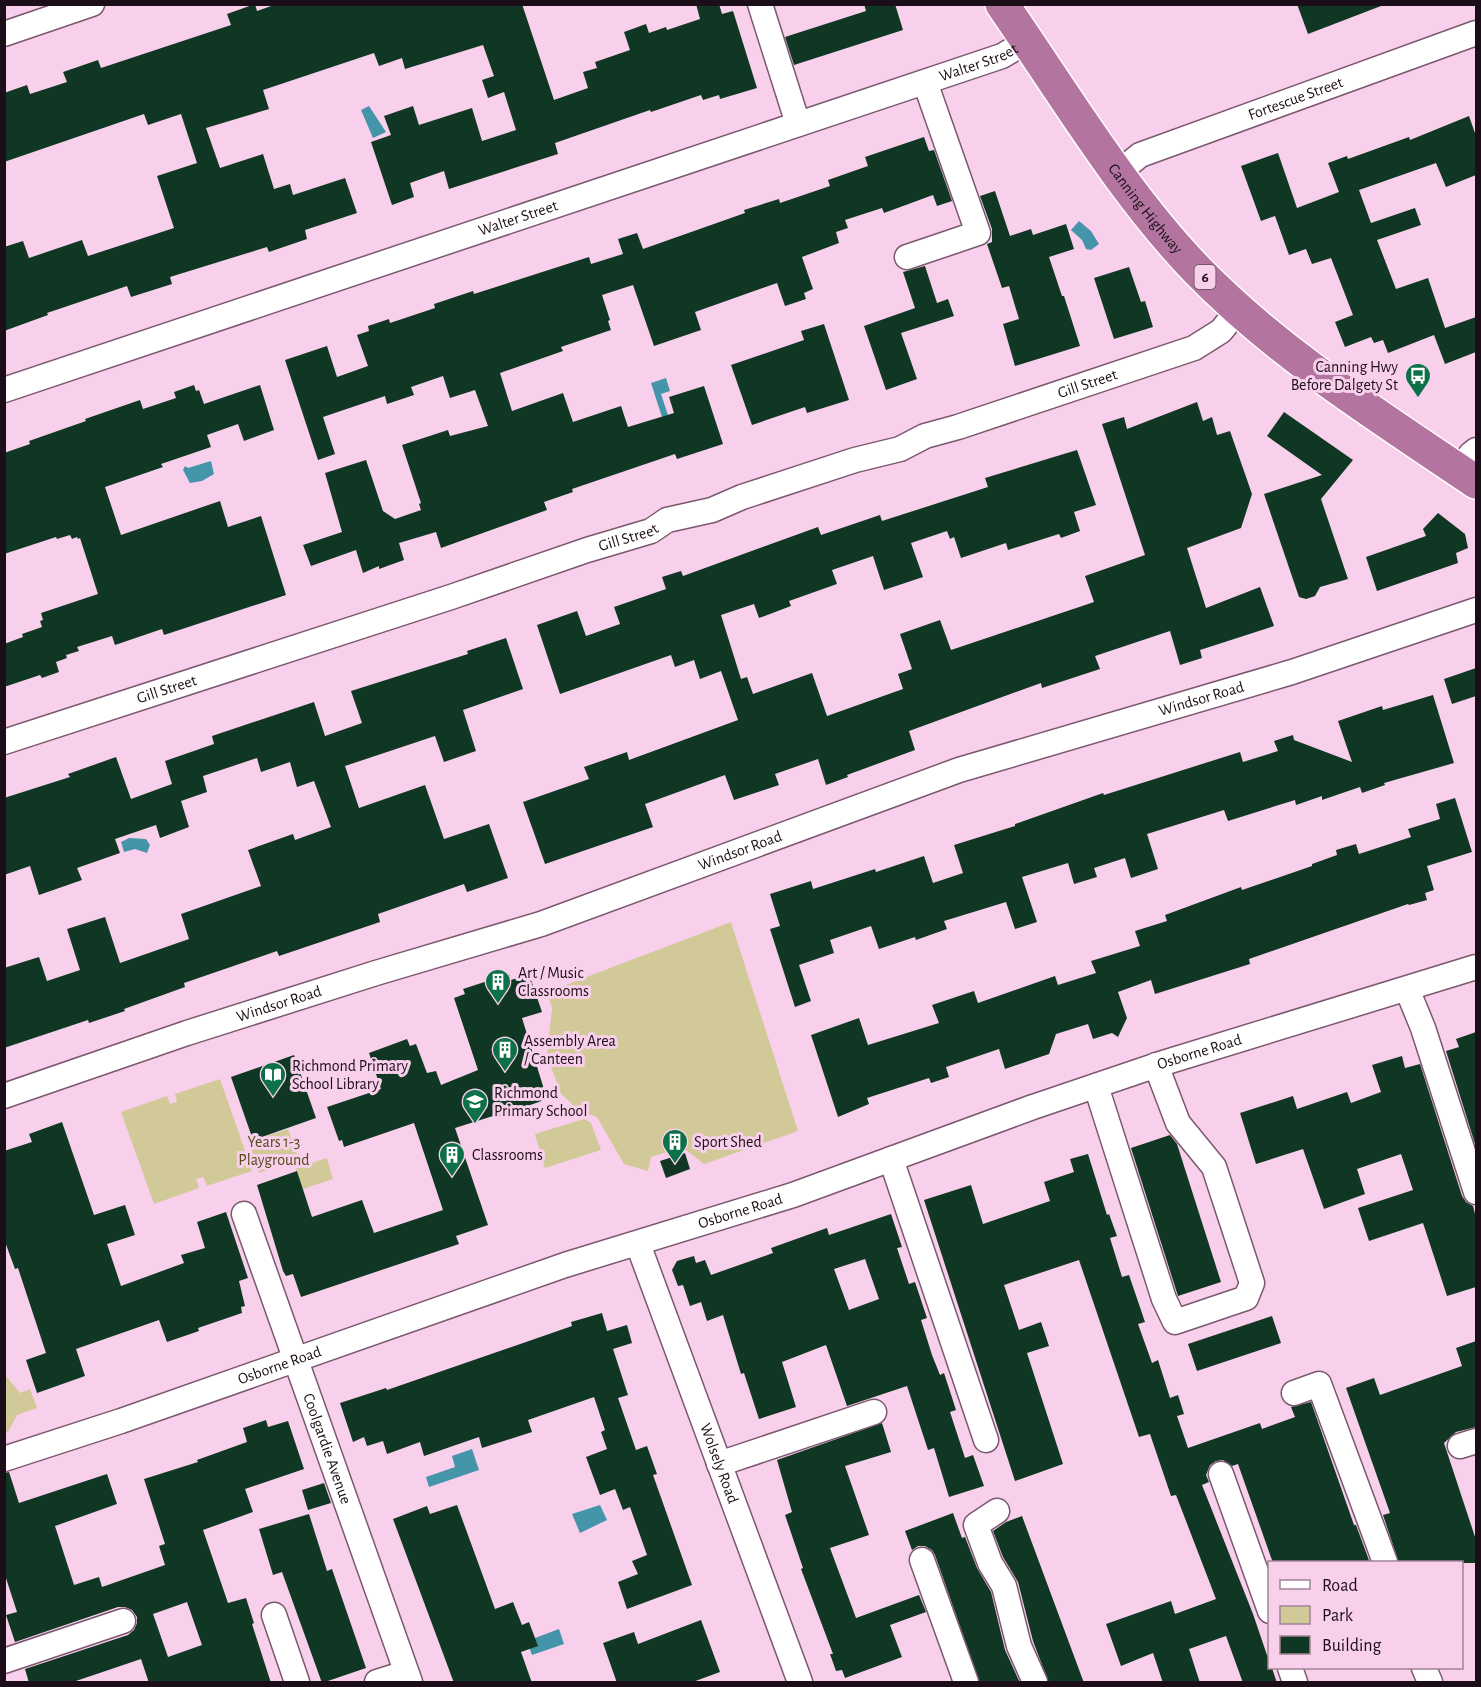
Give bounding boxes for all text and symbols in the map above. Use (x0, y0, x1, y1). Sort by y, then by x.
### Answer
street label: Walter Street (937, 40, 1021, 84)
street label: Fortescue Street (1246, 74, 1345, 123)
street label: Canning Highway (1105, 161, 1186, 258)
street label: Walter Street (476, 197, 560, 239)
road number: 6 (1194, 265, 1216, 289)
place label: Canning Hwy Before Dalgety St (1291, 359, 1398, 394)
bus stop icon: Canning Hwy Before Dalgety St (1403, 361, 1433, 399)
street label: Gill Street (1056, 366, 1119, 401)
street label: Gill Street (597, 520, 662, 554)
street label: Gill Street (135, 672, 198, 706)
street label: Windsor Road (1157, 679, 1246, 719)
street label: Windsor Road (696, 828, 784, 873)
place label: Art / Music Classrooms (518, 965, 589, 999)
building icon: Art / Music Classrooms (483, 967, 513, 1005)
street label: Windsor Road (235, 983, 323, 1025)
street label: Osborne Road (1155, 1031, 1243, 1072)
place label: Assembly Area / Canteen (524, 1033, 616, 1067)
building icon: Assembly Area / Canteen (490, 1035, 520, 1073)
place label: Richmond Primary School Library (292, 1058, 408, 1093)
library icon: Richmond Primary School Library (258, 1060, 288, 1098)
place label: Richmond Primary School (494, 1085, 587, 1120)
school or university icon: Richmond Primary School (460, 1087, 490, 1125)
building icon: Sport Shed (660, 1127, 690, 1165)
park label: Years 1-3 Playground (238, 1134, 310, 1169)
place label: Sport Shed (694, 1134, 762, 1150)
building icon: Classrooms (437, 1140, 467, 1178)
place label: Classrooms (472, 1147, 543, 1163)
street label: Osborne Road (696, 1191, 784, 1232)
street label: Osborne Road (236, 1343, 323, 1387)
street label: Coolgardie Avenue (300, 1391, 354, 1506)
street label: Wolsely Road (697, 1421, 741, 1506)
legend (1268, 1561, 1463, 1669)
text: Road (1322, 1577, 1358, 1595)
text: Park (1322, 1607, 1354, 1625)
text: Building (1322, 1637, 1382, 1655)

